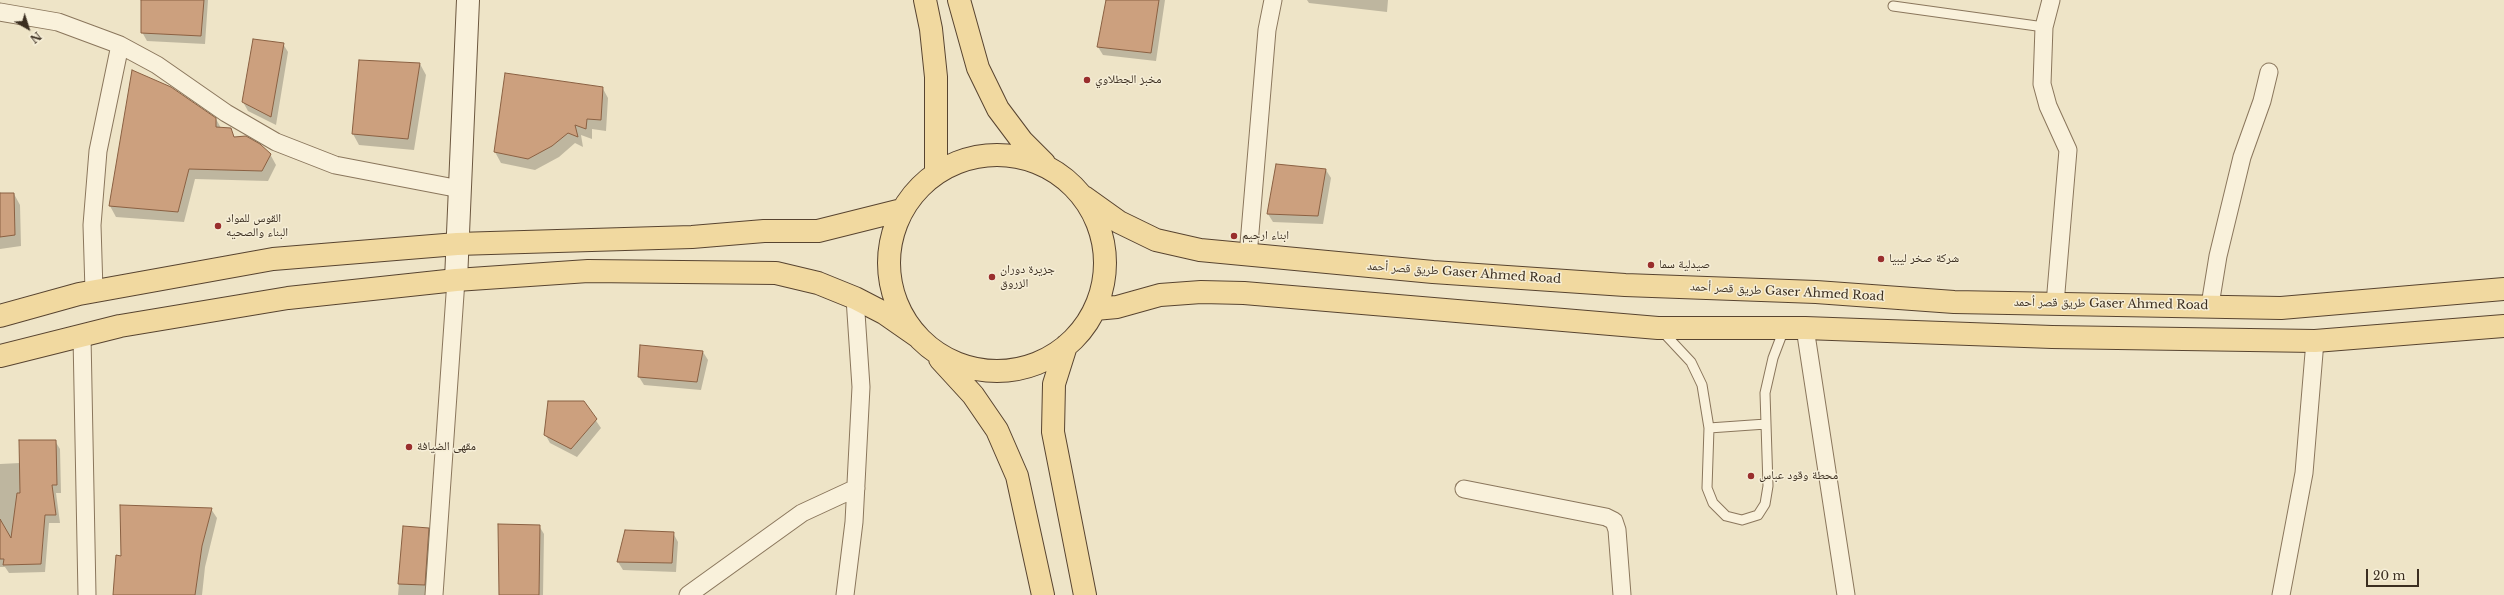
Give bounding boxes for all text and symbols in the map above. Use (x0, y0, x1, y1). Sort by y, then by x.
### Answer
north arrow (8, 8, 48, 48)
text: N (27, 29, 44, 46)
place label: مخبز الجطلاوي (1095, 73, 1162, 87)
marker: مخبز الجطلاوي (1082, 75, 1092, 85)
place label: القوس للمواد البناء والصحيه (226, 212, 288, 240)
marker: القوس للمواد البناء والصحيه (213, 221, 223, 231)
place label: ابناء ارحيم (1242, 229, 1289, 243)
marker: ابناء ارحيم (1229, 231, 1239, 241)
place label: شركة صخر ليبيا (1889, 252, 1959, 266)
marker: شركة صخر ليبيا (1876, 254, 1886, 264)
place label: صيدلية سما (1659, 258, 1710, 272)
street label: طريق قصر أحمد Gaser Ahmed Road (1366, 259, 1562, 287)
marker: صيدلية سما (1646, 260, 1656, 270)
place label: جزيرة دوران الزروق (1000, 263, 1055, 291)
marker: جزيرة دوران الزروق (987, 272, 997, 282)
street label: طريق قصر أحمد Gaser Ahmed Road (1689, 280, 1885, 304)
street label: طريق قصر أحمد Gaser Ahmed Road (2014, 295, 2208, 313)
place label: مقهى الضيافة (417, 440, 476, 454)
marker: مقهى الضيافة (404, 442, 414, 452)
place label: محطة وقود عباس (1759, 469, 1838, 483)
marker: محطة وقود عباس (1746, 471, 1756, 481)
scale bar (2368, 561, 2421, 587)
text: 20 m (2373, 568, 2405, 583)

